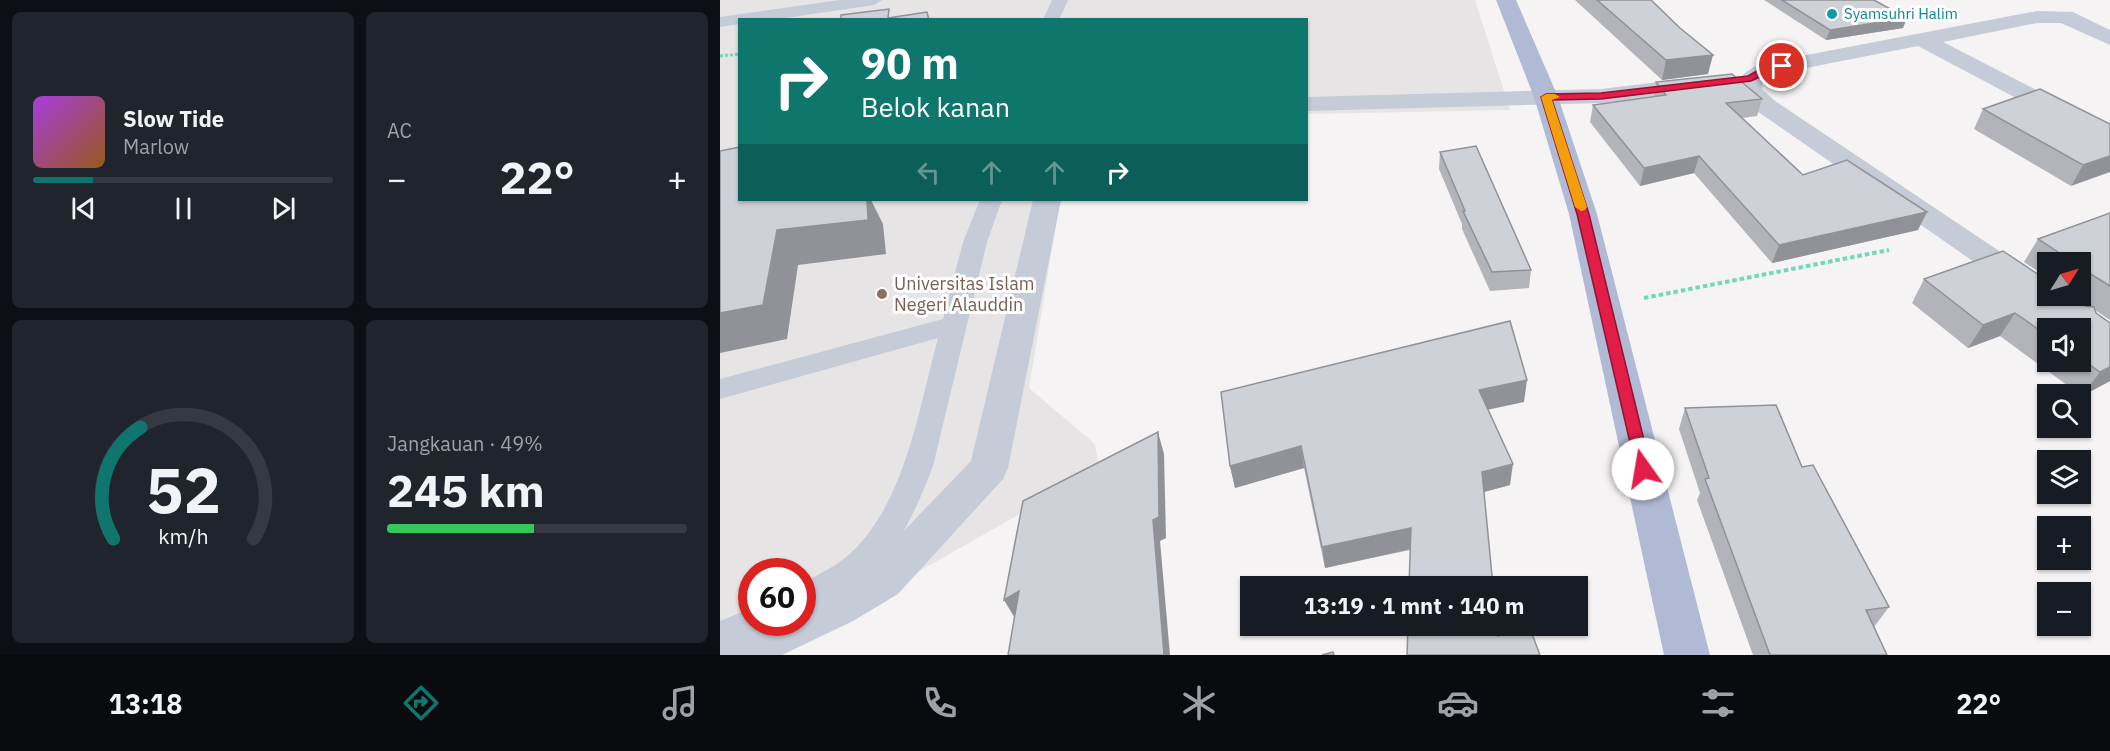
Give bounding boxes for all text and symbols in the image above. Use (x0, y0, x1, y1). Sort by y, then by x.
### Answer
place label: Syamsuhri Halim (1844, 4, 1958, 23)
marker: Syamsuhri Halim (1825, 7, 1839, 21)
text: 90 m (861, 36, 959, 91)
pin (1756, 40, 1807, 91)
icon: right (762, 42, 840, 120)
icon: arrive (1765, 49, 1798, 82)
text: Belok kanan (861, 89, 1010, 124)
text: Slow Tide (123, 104, 224, 133)
text: AC (387, 117, 412, 144)
text: Marlow (123, 133, 189, 160)
text: 22° (499, 148, 575, 206)
icon: left (912, 156, 945, 189)
icon: ahead (975, 156, 1008, 189)
icon: ahead (1038, 156, 1071, 189)
icon: right (1101, 156, 1134, 189)
text: − (387, 157, 407, 200)
text: + (667, 157, 687, 200)
icon: previous (67, 192, 100, 225)
icon: pause (167, 192, 200, 225)
icon: next (267, 192, 300, 225)
north arrow (2037, 252, 2091, 306)
map controls (2037, 252, 2091, 636)
place label: Universitas Islam Negeri Alauddin (894, 272, 1035, 316)
marker: Universitas Islam Negeri Alauddin (875, 287, 889, 301)
button: sound (2037, 318, 2091, 372)
button: search (2037, 384, 2091, 438)
text: Jangkauan · 49% (387, 430, 543, 457)
position arrow (1611, 437, 1675, 501)
text: 52 (146, 449, 220, 530)
button: layers (2037, 450, 2091, 504)
text: 245 km (387, 461, 545, 519)
button: + (2037, 516, 2091, 570)
text: km/h (158, 522, 208, 550)
speed limit sign: 60 (738, 558, 816, 636)
button: − (2037, 582, 2091, 636)
text: 13:19 · 1 mnt · 140 m (1304, 591, 1524, 620)
icon: directions (400, 682, 442, 724)
icon: music (659, 682, 701, 724)
icon: phone (919, 682, 961, 724)
icon: climate (1178, 682, 1220, 724)
icon: car (1437, 682, 1479, 724)
icon: filters (1697, 682, 1739, 724)
text: 13:18 (109, 686, 182, 721)
text: 22° (1956, 686, 2001, 721)

